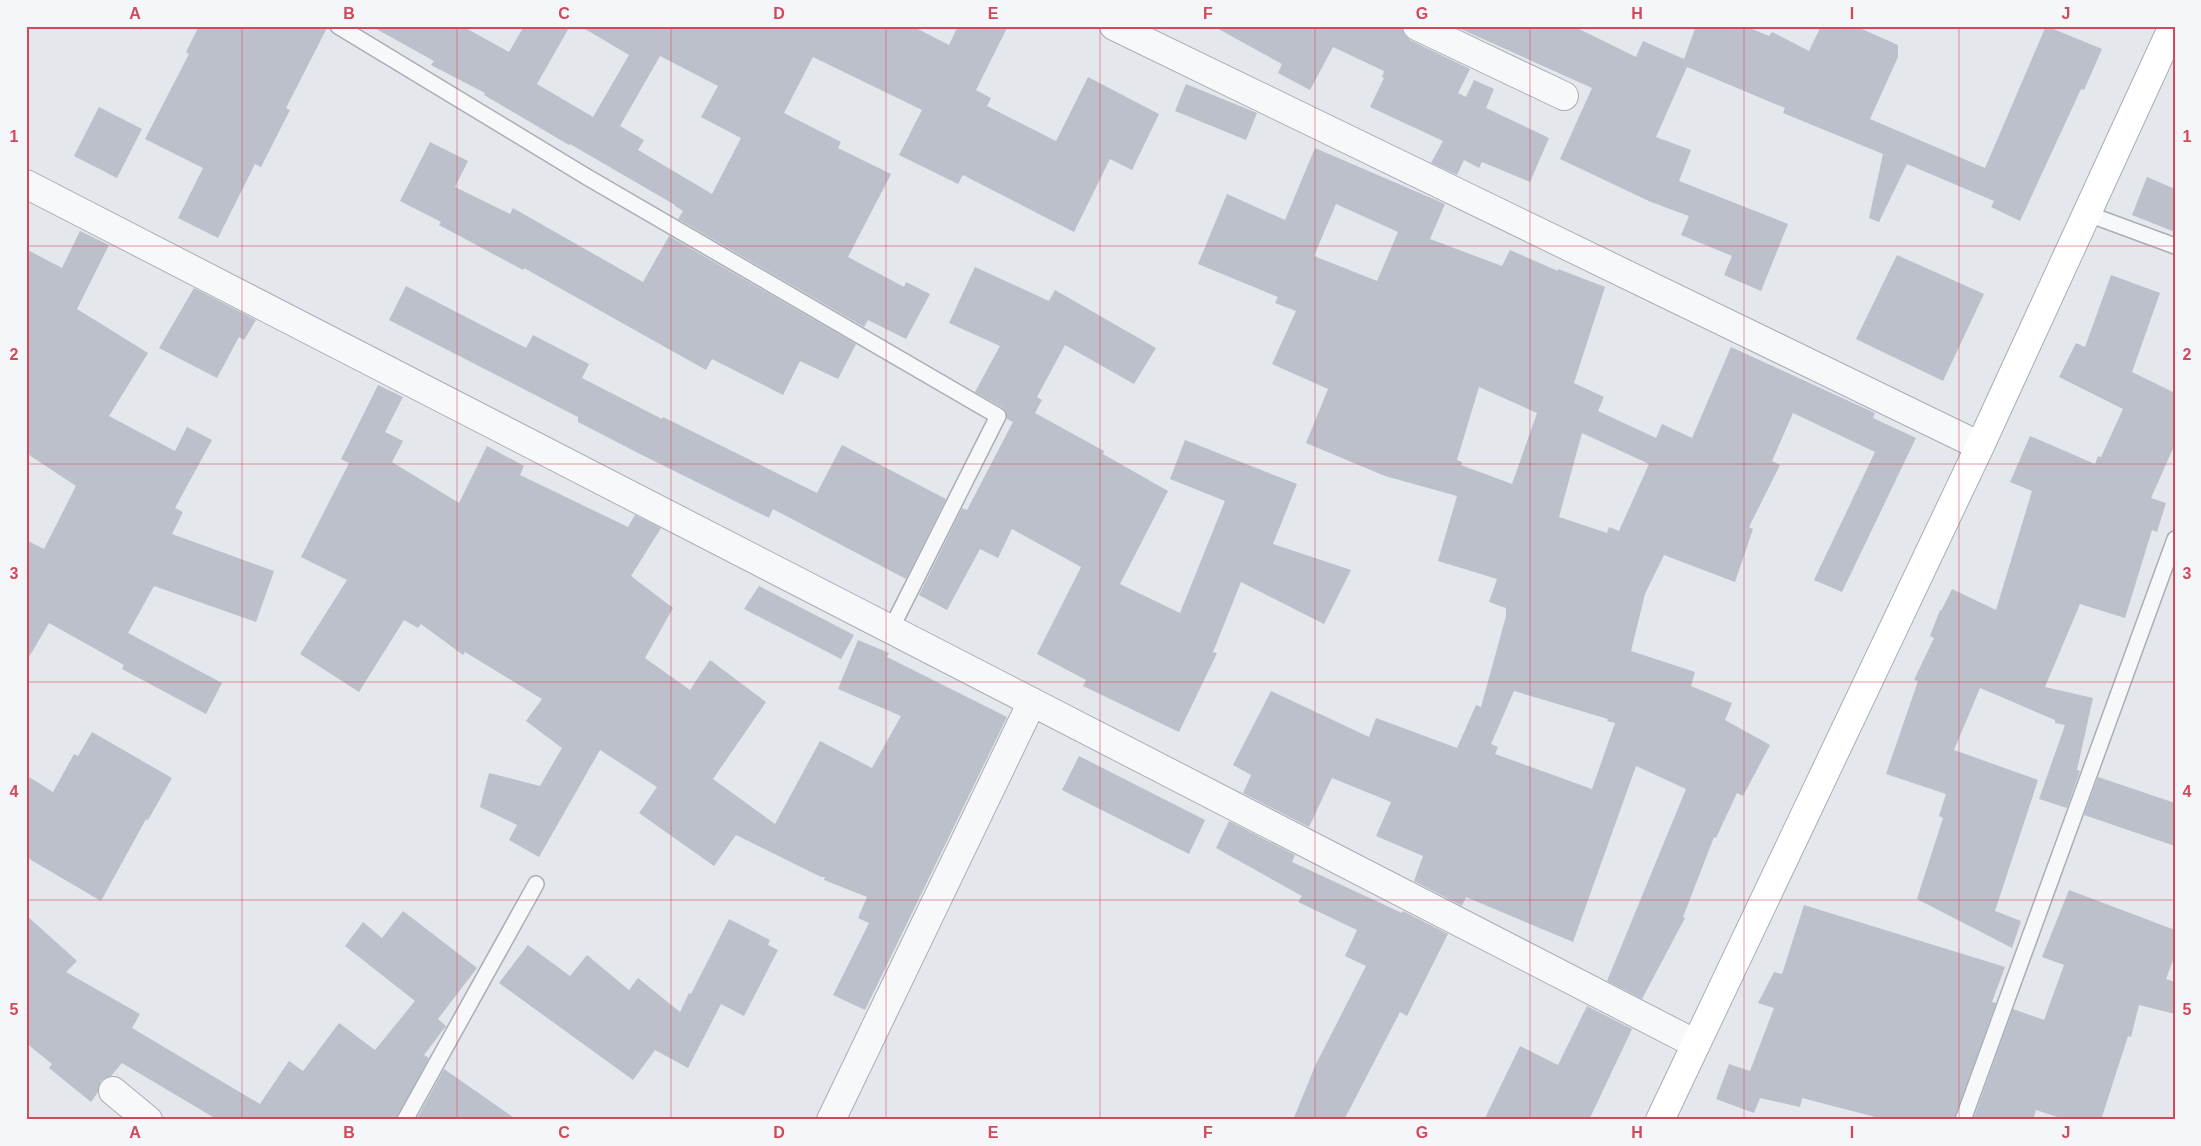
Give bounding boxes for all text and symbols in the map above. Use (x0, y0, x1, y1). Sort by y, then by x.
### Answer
text: A (129, 5, 141, 22)
text: B (343, 5, 355, 22)
text: C (558, 5, 570, 22)
text: D (773, 5, 785, 22)
text: E (988, 5, 999, 22)
text: F (1203, 5, 1213, 22)
text: G (1416, 5, 1428, 22)
text: H (1631, 5, 1643, 22)
text: I (1850, 5, 1854, 22)
text: J (2062, 5, 2070, 22)
text: 1 (10, 128, 19, 145)
text: 1 (2183, 128, 2192, 145)
text: 2 (10, 346, 19, 363)
text: 2 (2183, 346, 2192, 363)
text: 3 (10, 565, 19, 582)
text: 3 (2183, 565, 2192, 582)
text: 4 (10, 783, 19, 800)
text: 4 (2183, 783, 2192, 800)
text: 5 (10, 1001, 19, 1018)
text: 5 (2183, 1001, 2192, 1018)
text: A (129, 1124, 141, 1141)
text: B (343, 1124, 355, 1141)
text: C (558, 1124, 570, 1141)
text: D (773, 1124, 785, 1141)
text: E (988, 1124, 999, 1141)
text: F (1203, 1124, 1213, 1141)
text: G (1416, 1124, 1428, 1141)
text: H (1631, 1124, 1643, 1141)
text: I (1850, 1124, 1854, 1141)
text: J (2062, 1124, 2070, 1141)

